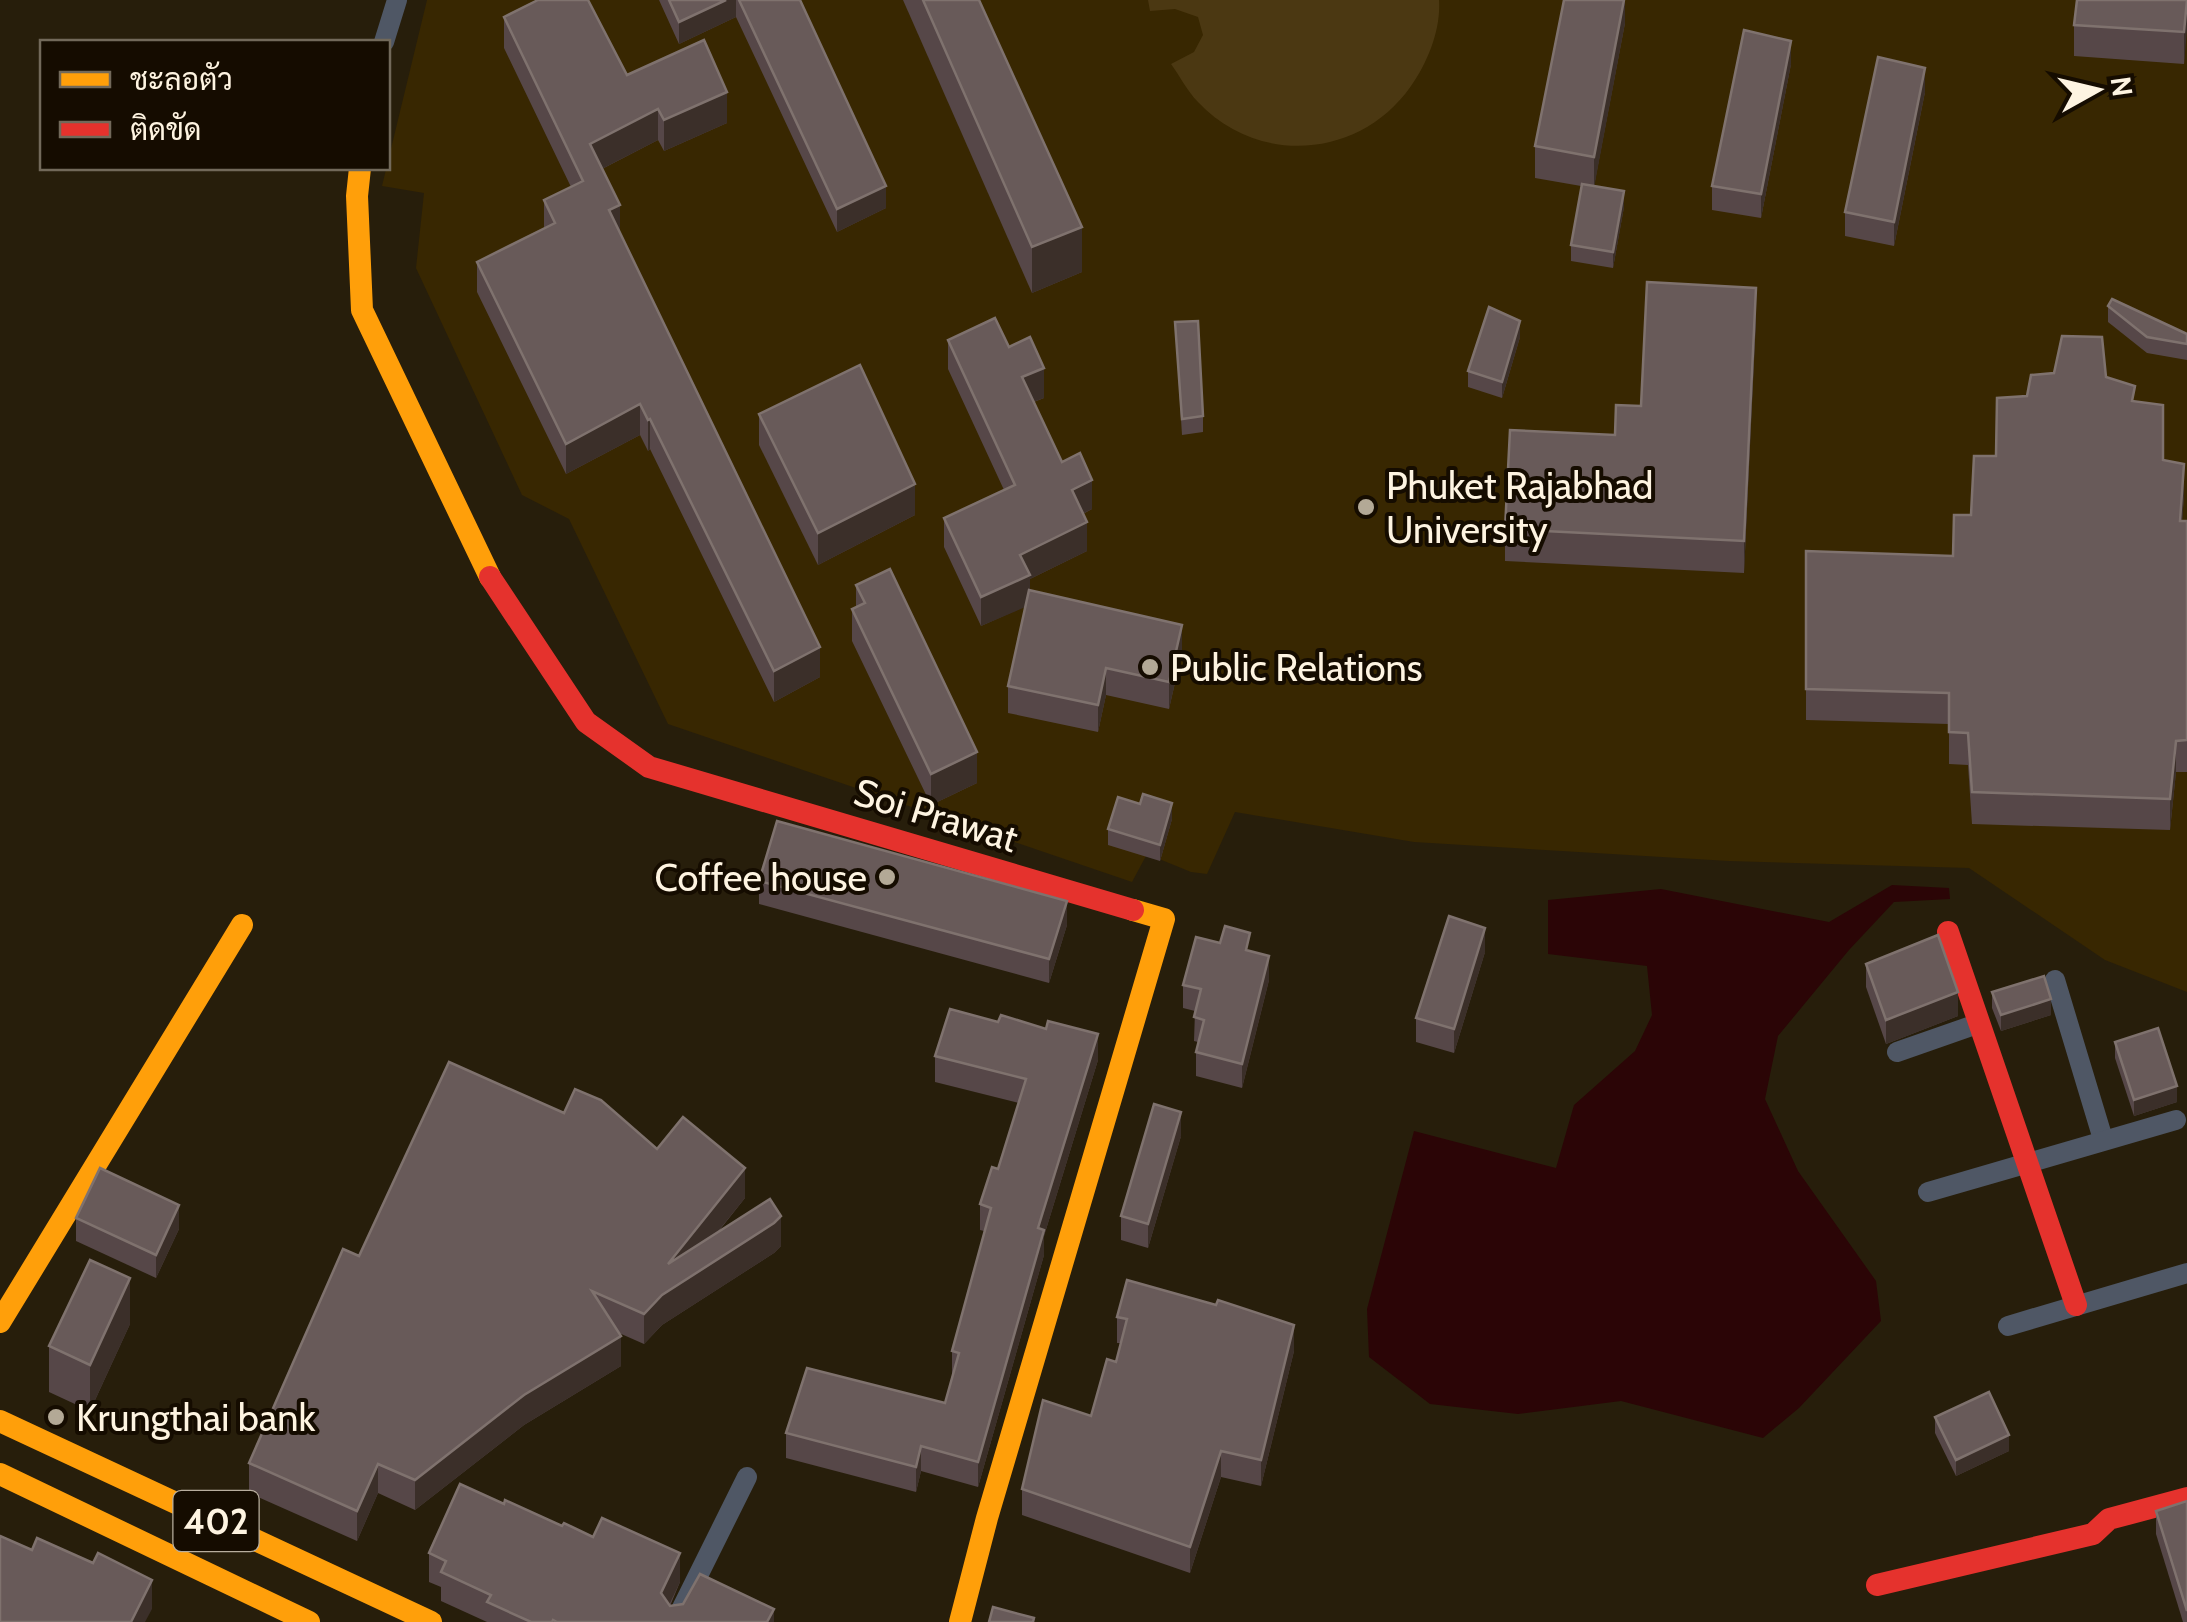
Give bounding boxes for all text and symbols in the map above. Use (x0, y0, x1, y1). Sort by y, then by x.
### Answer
legend (40, 40, 390, 170)
north arrow (2047, 40, 2147, 140)
text: ชะลอตัว (130, 61, 233, 98)
text: N (2104, 74, 2140, 99)
text: ติดขัด (130, 111, 202, 148)
place label: Phuket Rajabhad University (1386, 462, 1653, 553)
marker: Phuket Rajabhad University (1355, 496, 1377, 518)
place label: Public Relations (1170, 644, 1423, 691)
marker: Public Relations (1139, 656, 1161, 678)
street label: Soi Prawat (848, 768, 1024, 862)
place label: Coffee house (655, 854, 867, 901)
marker: Coffee house (876, 866, 898, 888)
place label: Krungthai bank (76, 1394, 315, 1441)
marker: Krungthai bank (45, 1406, 67, 1428)
road number: 402 (174, 1491, 258, 1551)

